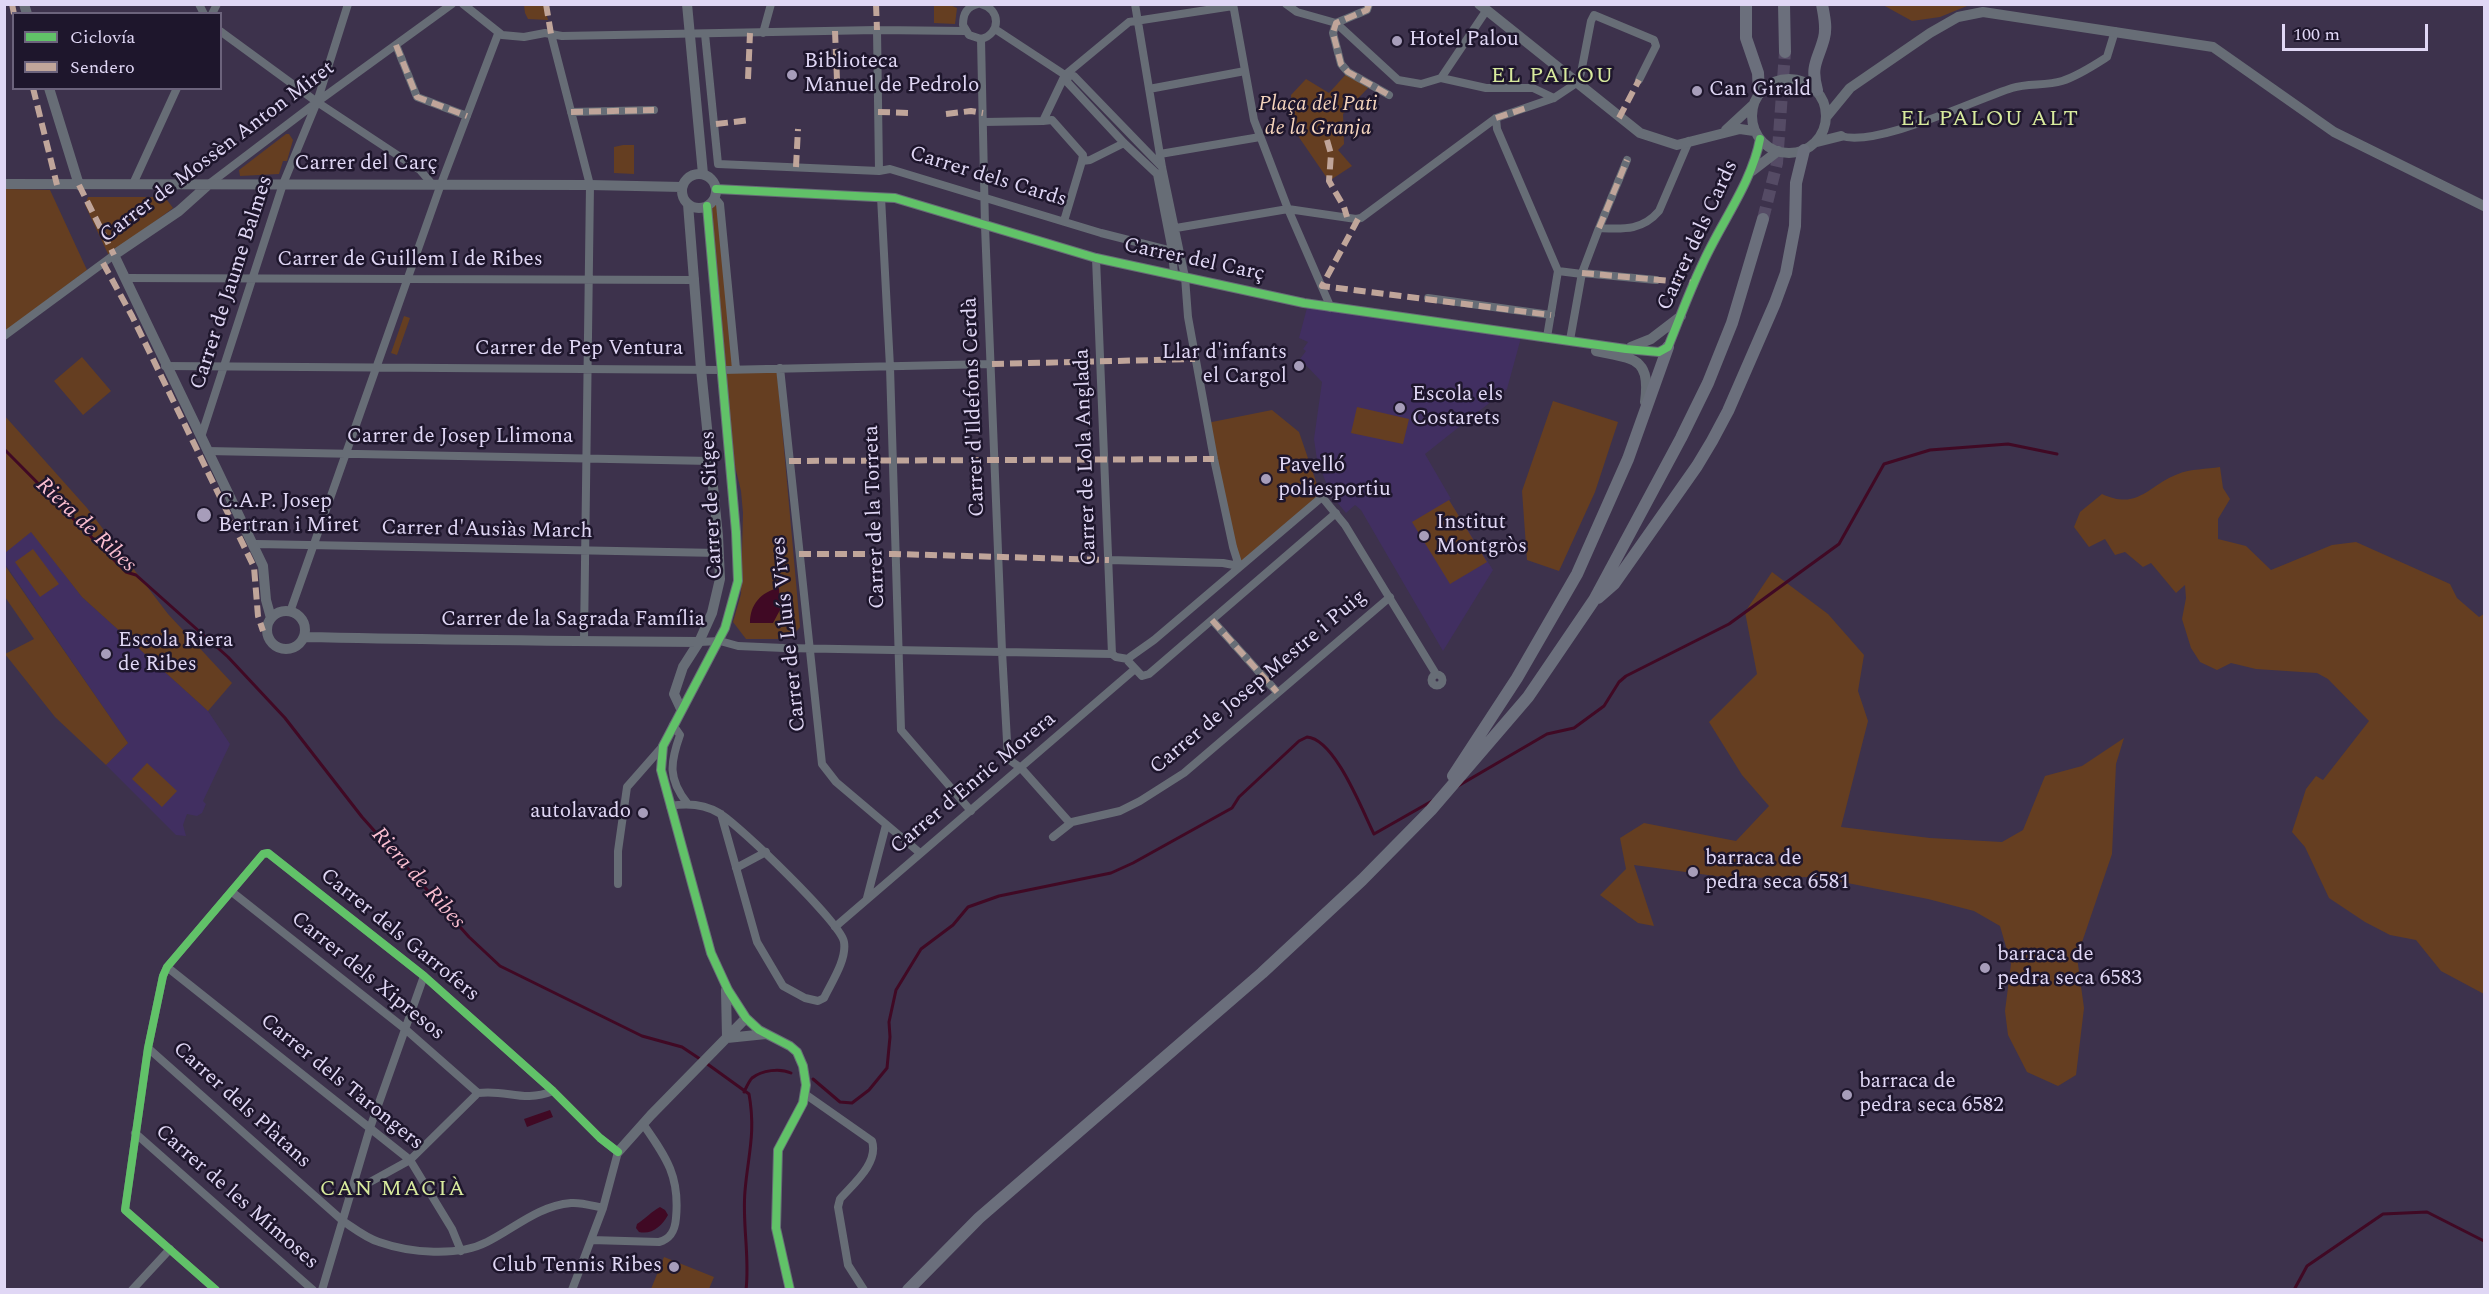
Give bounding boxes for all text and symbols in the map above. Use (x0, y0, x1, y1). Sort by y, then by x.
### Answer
legend (12, 12, 222, 90)
scale bar (2285, 12, 2430, 50)
text: 100 m (2293, 21, 2340, 48)
text: Ciclovía (70, 24, 135, 51)
place label: Hotel Palou (1409, 28, 1519, 54)
marker: Hotel Palou (1390, 34, 1404, 48)
place label: Biblioteca Manuel de Pedrolo (804, 50, 979, 100)
text: Sendero (70, 54, 135, 81)
street label: Carrer de Mossèn Anton Miret (96, 57, 340, 249)
district label: EL PALOU (1491, 65, 1615, 91)
marker: Biblioteca Manuel de Pedrolo (785, 68, 799, 82)
place label: Can Girald (1709, 78, 1811, 104)
marker: Can Girald (1690, 84, 1704, 98)
park label: Plaça del Pati de la Granja (1258, 93, 1378, 143)
district label: EL PALOU ALT (1900, 108, 2080, 134)
street label: Carrer dels Cards (906, 142, 1070, 214)
street label: Carrer del Carç (294, 152, 438, 178)
street label: Carrer dels Cards (1653, 157, 1745, 315)
street label: Carrer de Jaume Balmes (186, 173, 280, 393)
street label: Carrer del Carç (1121, 234, 1267, 288)
street label: Carrer de Guillem I de Ribes (277, 248, 543, 274)
street label: Carrer d'Ildefons Cerdà (959, 297, 991, 517)
street label: Carrer de Pep Ventura (475, 337, 683, 363)
place label: Llar d'infants el Cargol (1162, 341, 1287, 391)
street label: Carrer de Lola Anglada (1071, 348, 1103, 566)
marker: Llar d'infants el Cargol (1292, 359, 1306, 373)
place label: Escola els Costarets (1412, 383, 1503, 433)
marker: Escola els Costarets (1393, 401, 1407, 415)
street label: Carrer de Josep Llimona (347, 425, 573, 451)
street label: Carrer de la Torreta (860, 425, 892, 609)
street label: Carrer de Sitges (697, 430, 729, 580)
place label: Pavelló poliesportiu (1278, 454, 1391, 504)
marker: Pavelló poliesportiu (1259, 472, 1273, 486)
water label: Riera de Ribes (29, 473, 141, 579)
place label: C.A.P. Josep Bertran i Miret (218, 490, 359, 540)
marker: C.A.P. Josep Bertran i Miret (195, 506, 213, 524)
place label: Institut Montgròs (1436, 511, 1527, 561)
street label: Carrer d'Ausiàs March (381, 517, 593, 545)
marker: Institut Montgròs (1417, 529, 1431, 543)
street label: Carrer de Lluís Vives (767, 535, 813, 733)
street label: Carrer de Josep Mestre i Puig (1146, 585, 1372, 781)
street label: Carrer de la Sagrada Família (441, 608, 705, 634)
place label: Escola Riera de Ribes (118, 629, 233, 679)
marker: Escola Riera de Ribes (99, 647, 113, 661)
street label: Carrer d'Enric Morera (886, 708, 1062, 860)
place label: autolavado (530, 800, 631, 826)
marker: autolavado (636, 806, 650, 820)
water label: Riera de Ribes (365, 823, 469, 935)
place label: barraca de pedra seca 6581 (1705, 847, 1850, 897)
street label: Carrer dels Garrofers (314, 864, 484, 1008)
marker: barraca de pedra seca 6581 (1686, 865, 1700, 879)
street label: Carrer dels Xipresos (285, 907, 449, 1047)
place label: barraca de pedra seca 6583 (1997, 943, 2142, 993)
marker: barraca de pedra seca 6583 (1978, 961, 1992, 975)
street label: Carrer dels Tarongers (254, 1009, 428, 1157)
street label: Carrer dels Plàtans (167, 1037, 315, 1175)
place label: barraca de pedra seca 6582 (1859, 1070, 2004, 1120)
marker: barraca de pedra seca 6582 (1840, 1088, 1854, 1102)
street label: Carrer de les Mimoses (149, 1120, 323, 1276)
district label: CAN MACIÀ (320, 1178, 466, 1204)
place label: Club Tennis Ribes (492, 1254, 662, 1280)
marker: Club Tennis Ribes (667, 1260, 681, 1274)

